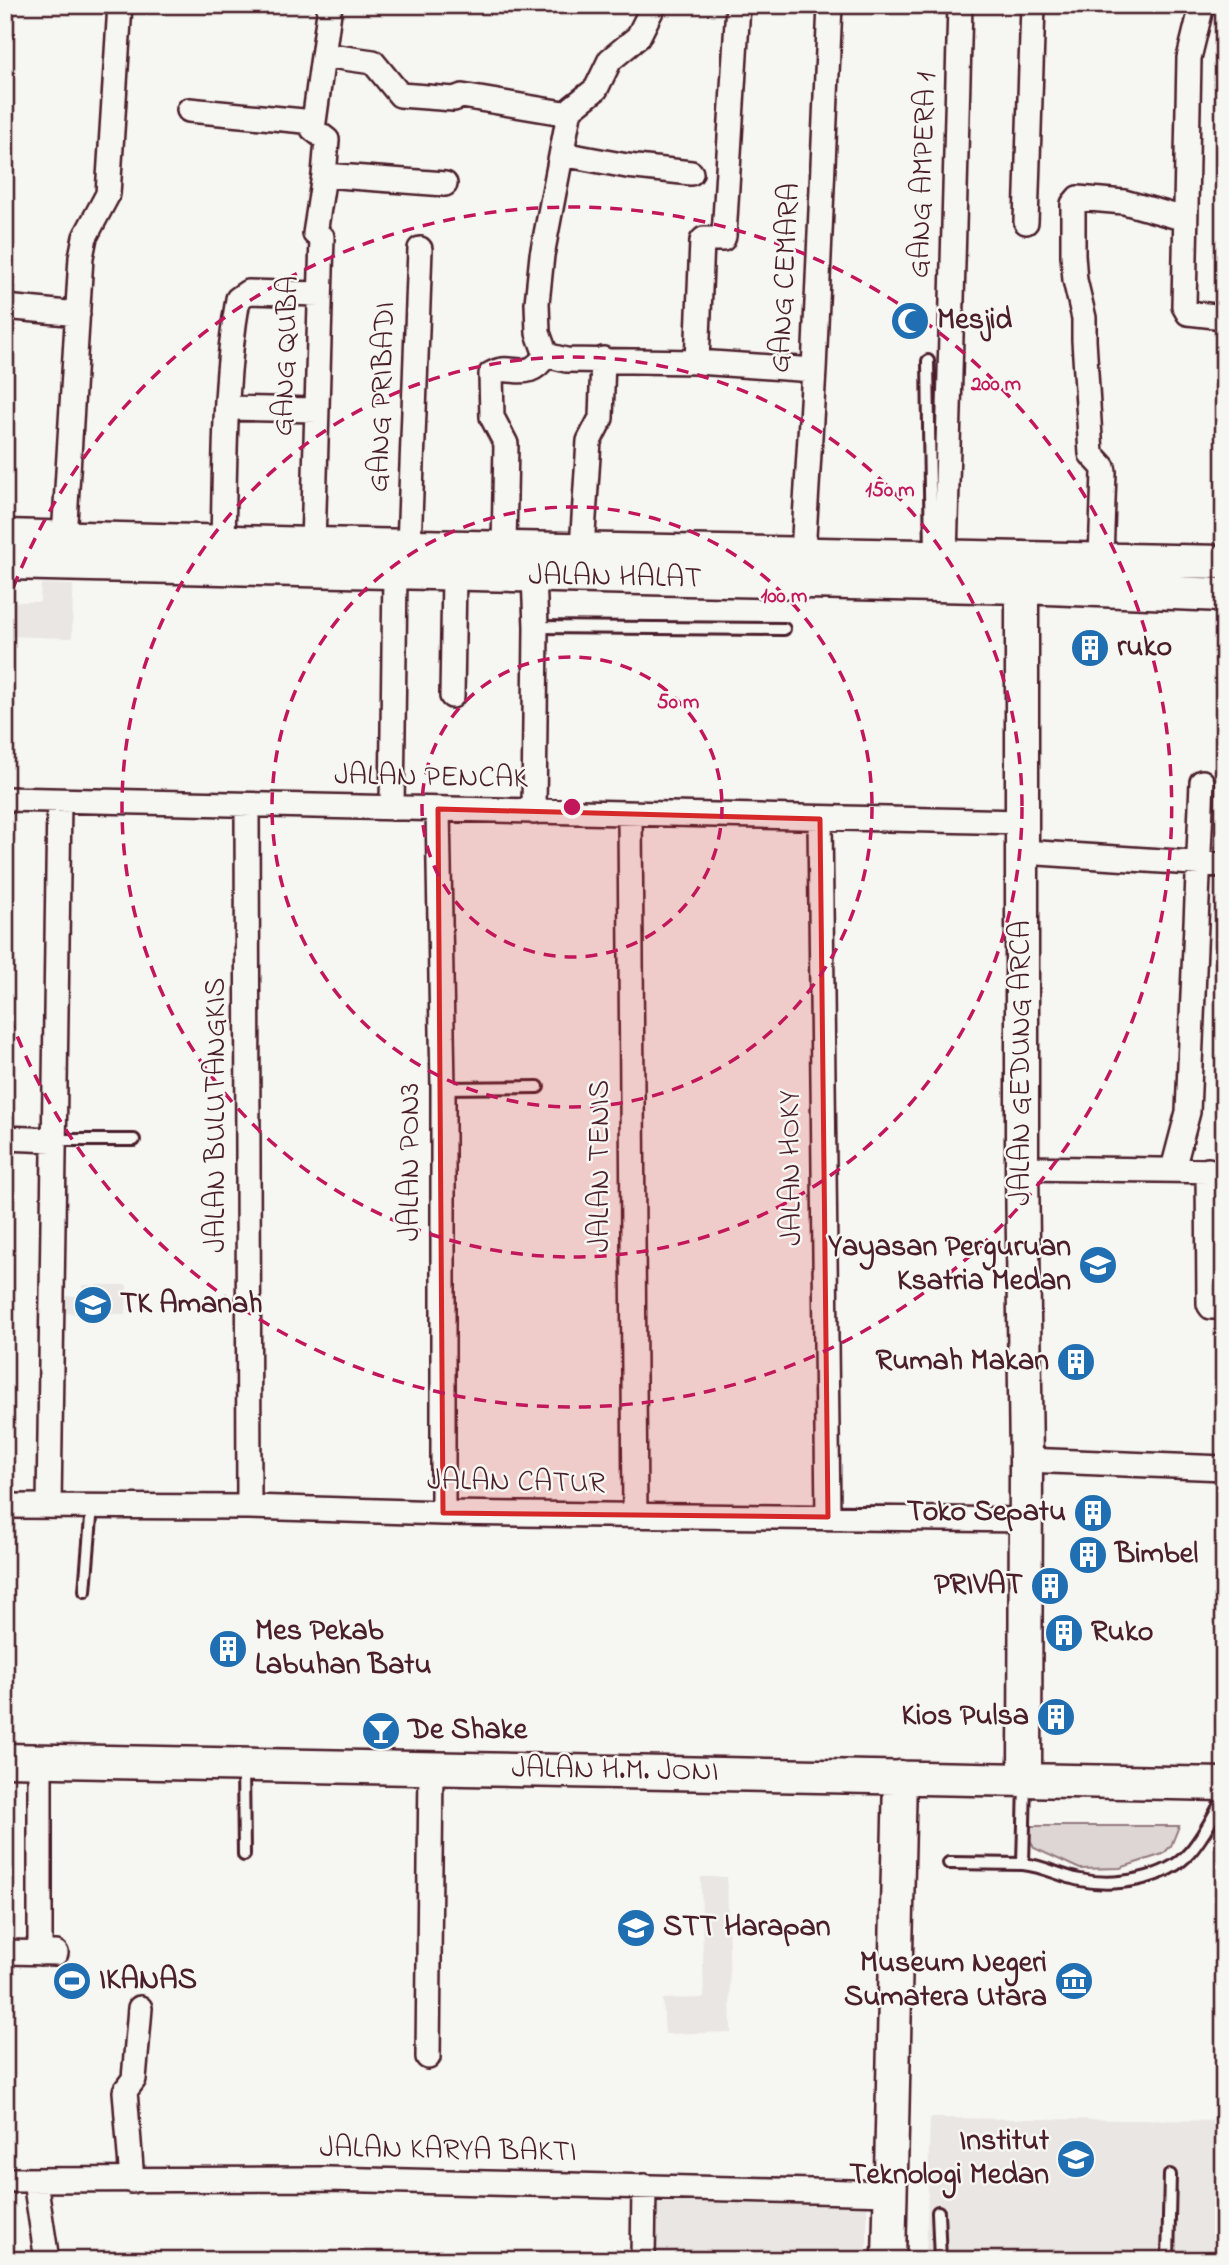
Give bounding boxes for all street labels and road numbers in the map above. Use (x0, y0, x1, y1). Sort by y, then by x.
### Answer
street label: GANG AMPERA 1 (898, 71, 950, 279)
street label: GANG CEMARA (759, 182, 813, 374)
street label: GANG QUBA (262, 275, 312, 437)
street label: GANG PRIBADI (358, 301, 408, 493)
street label: JALAN HALAT (528, 554, 702, 602)
street label: JALAN PENCAK (334, 754, 529, 802)
street label: JALAN GEDUNG ARCA (1000, 920, 1044, 1206)
street label: JALAN BULUTANGKIS (195, 977, 239, 1253)
street label: JALAN TENIS (579, 1080, 623, 1252)
street label: JALAN PON3 (389, 1083, 433, 1241)
street label: JALAN HOKY (769, 1089, 815, 1246)
street label: JALAN CATUR (427, 1459, 606, 1507)
street label: JALAN H.M. JONI (511, 1747, 719, 1795)
street label: JALAN KARYA BAKTI (319, 2127, 577, 2175)

